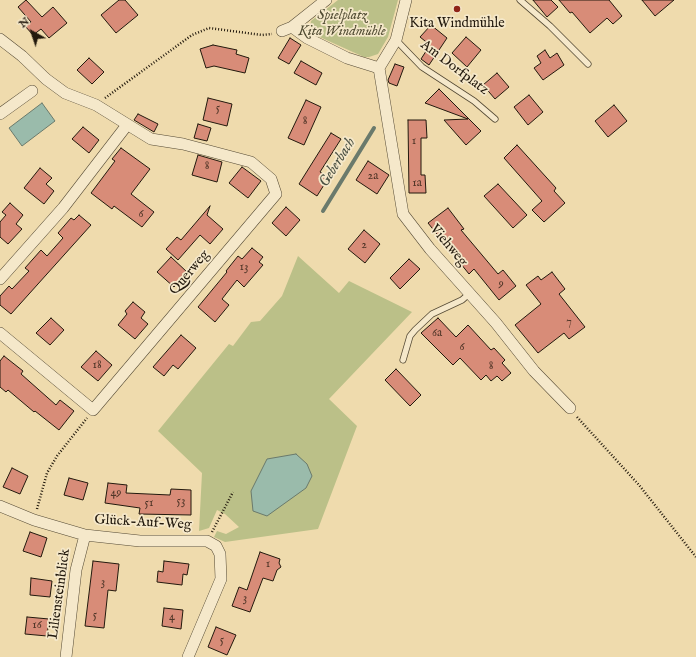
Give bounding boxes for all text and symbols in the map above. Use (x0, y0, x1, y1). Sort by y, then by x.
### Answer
marker: Kita Windmühle (452, 4, 462, 14)
park label: Spielplatz Kita Windmühle (298, 8, 386, 40)
north arrow (12, 12, 52, 52)
text: N (16, 14, 32, 31)
place label: Kita Windmühle (409, 16, 505, 32)
street label: Am Dorfplatz (417, 37, 491, 99)
house number: 5 (216, 102, 220, 116)
house number: 8 (303, 115, 307, 129)
water label: Geberbach (316, 135, 360, 191)
house number: 1 (412, 135, 416, 149)
house number: 8 (205, 160, 209, 174)
house number: 2a (368, 170, 378, 184)
house number: 1a (412, 177, 422, 191)
house number: 6 (138, 208, 144, 222)
street label: Viehweg (426, 222, 470, 270)
house number: 2 (361, 239, 367, 253)
street label: Querweg (166, 247, 214, 299)
house number: 13 (240, 261, 248, 275)
house number: 9 (498, 278, 504, 292)
house number: 7 (566, 316, 572, 330)
house number: 6a (432, 327, 442, 341)
house number: 6 (459, 341, 465, 355)
house number: 18 (92, 359, 102, 373)
house number: 8 (489, 360, 493, 374)
house number: 49 (110, 487, 122, 501)
house number: 53 (177, 495, 185, 509)
house number: 51 (145, 497, 153, 511)
street label: Glück-Auf-Weg (94, 512, 192, 534)
street label: Liliensteinblick (45, 548, 75, 640)
house number: 1 (266, 558, 270, 572)
house number: 3 (101, 576, 105, 590)
house number: 3 (243, 592, 247, 606)
house number: 5 (93, 609, 97, 623)
house number: 4 (169, 611, 175, 625)
house number: 16 (32, 619, 42, 633)
house number: 5 (220, 634, 224, 648)

